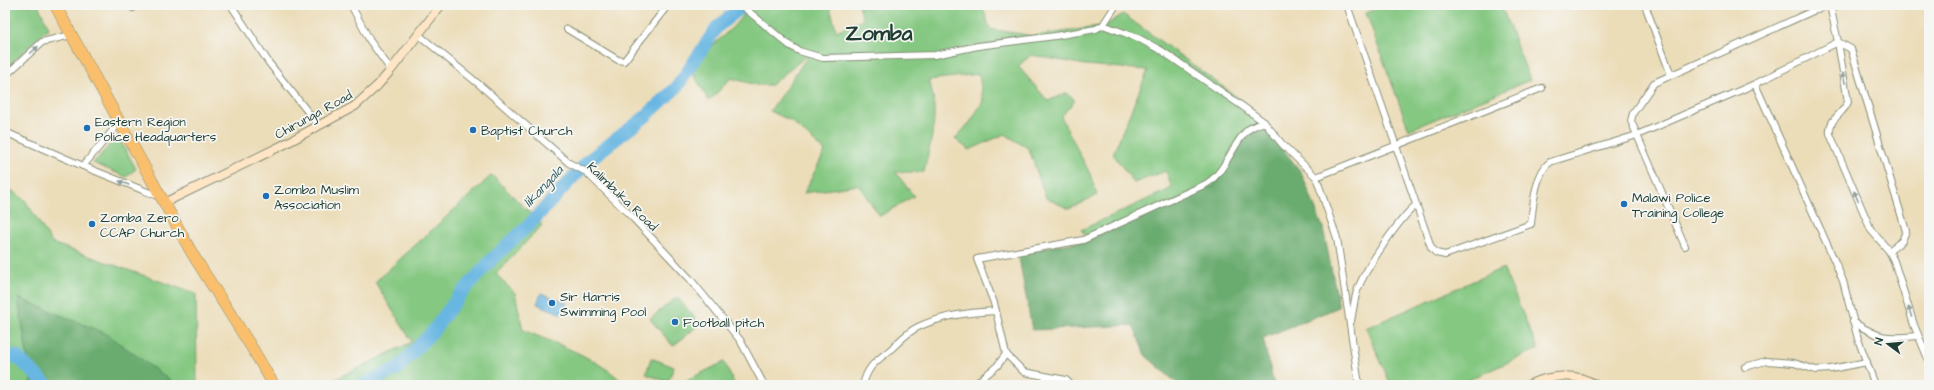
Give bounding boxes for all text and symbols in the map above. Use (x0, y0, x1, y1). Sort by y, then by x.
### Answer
district label: Zomba (845, 19, 913, 48)
one-way arrow (29, 45, 39, 54)
one-way arrow (1840, 72, 1846, 84)
street label: Chirunga Road (271, 86, 356, 145)
place label: Eastern Region Police Headquarters (95, 113, 217, 146)
place label: Baptist Church (481, 122, 573, 140)
marker: Eastern Region Police Headquarters (82, 123, 92, 133)
marker: Baptist Church (468, 125, 478, 135)
street label: Kalimbuka Road (583, 158, 662, 235)
water label: likangala (519, 161, 569, 212)
one-way arrow (119, 180, 130, 186)
place label: Zomba Muslim Association (274, 181, 360, 214)
place label: Malawi Police Training College (1632, 189, 1724, 223)
one-way arrow (1853, 190, 1859, 201)
marker: Zomba Muslim Association (261, 191, 271, 201)
marker: Malawi Police Training College (1619, 199, 1629, 209)
place label: Zomba Zero CCAP Church (100, 209, 185, 242)
marker: Zomba Zero CCAP Church (87, 219, 97, 229)
place label: Sir Harris Swimming Pool (560, 288, 646, 322)
marker: Sir Harris Swimming Pool (547, 298, 557, 308)
one-way arrow (1907, 306, 1913, 318)
place label: Football pitch (683, 314, 765, 332)
marker: Football pitch (670, 317, 680, 327)
north arrow (1868, 324, 1908, 364)
text: N (1871, 336, 1887, 347)

